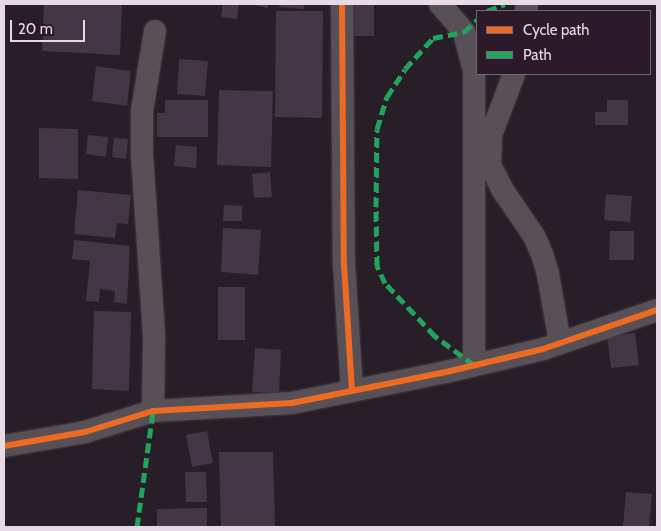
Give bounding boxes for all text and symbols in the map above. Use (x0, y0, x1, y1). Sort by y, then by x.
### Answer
scale bar (12, 10, 88, 42)
legend (476, 10, 651, 75)
text: 20 m (18, 20, 53, 38)
text: Cycle path (523, 21, 589, 39)
text: Path (523, 46, 552, 64)

